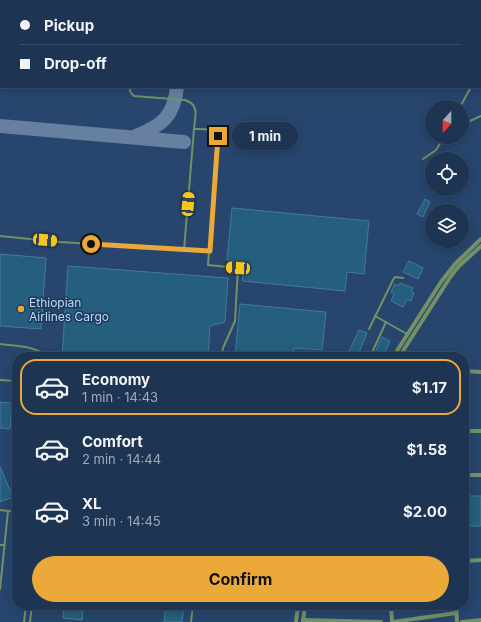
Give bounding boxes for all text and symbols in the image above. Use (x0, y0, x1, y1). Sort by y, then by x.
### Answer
text: Pickup (44, 16, 94, 35)
text: Drop-off (44, 54, 107, 73)
north arrow (425, 100, 469, 144)
map controls (425, 100, 469, 248)
callout: 1 min (232, 122, 298, 150)
route end (209, 127, 227, 145)
text: 1 min (249, 128, 281, 144)
button: locate (425, 152, 469, 196)
car (181, 192, 195, 216)
button: layers (425, 204, 469, 248)
car (33, 233, 57, 247)
route start (82, 235, 100, 253)
car (226, 261, 250, 275)
place label: Ethiopian Airlines Cargo (29, 295, 109, 324)
marker: Ethiopian Airlines Cargo (16, 304, 26, 314)
icon: car (34, 369, 70, 405)
text: Economy (82, 370, 150, 389)
text: $1.17 (412, 378, 447, 397)
text: 1 min · 14:43 (82, 389, 158, 405)
icon: car (34, 431, 70, 467)
text: Comfort (82, 432, 143, 451)
text: $1.58 (406, 440, 447, 459)
text: 2 min · 14:44 (82, 451, 161, 467)
icon: car (34, 493, 70, 529)
text: XL (82, 494, 102, 513)
text: $2.00 (403, 502, 447, 521)
text: 3 min · 14:45 (82, 513, 161, 529)
button: Confirm (32, 556, 449, 602)

